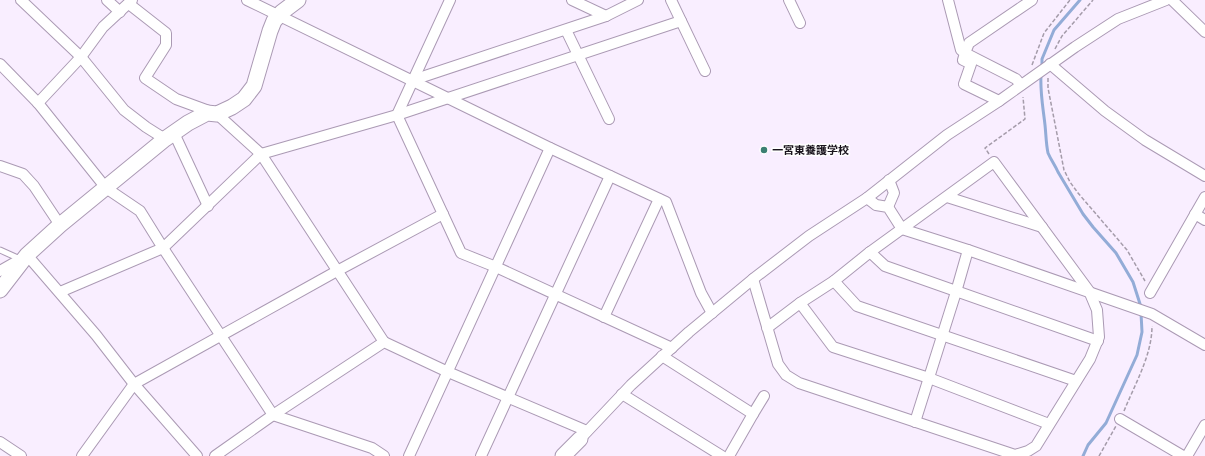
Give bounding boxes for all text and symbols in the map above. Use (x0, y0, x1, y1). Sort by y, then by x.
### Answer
place label: 一宮東養護学校 (772, 144, 849, 157)
marker: 一宮東養護学校 (759, 145, 769, 155)

